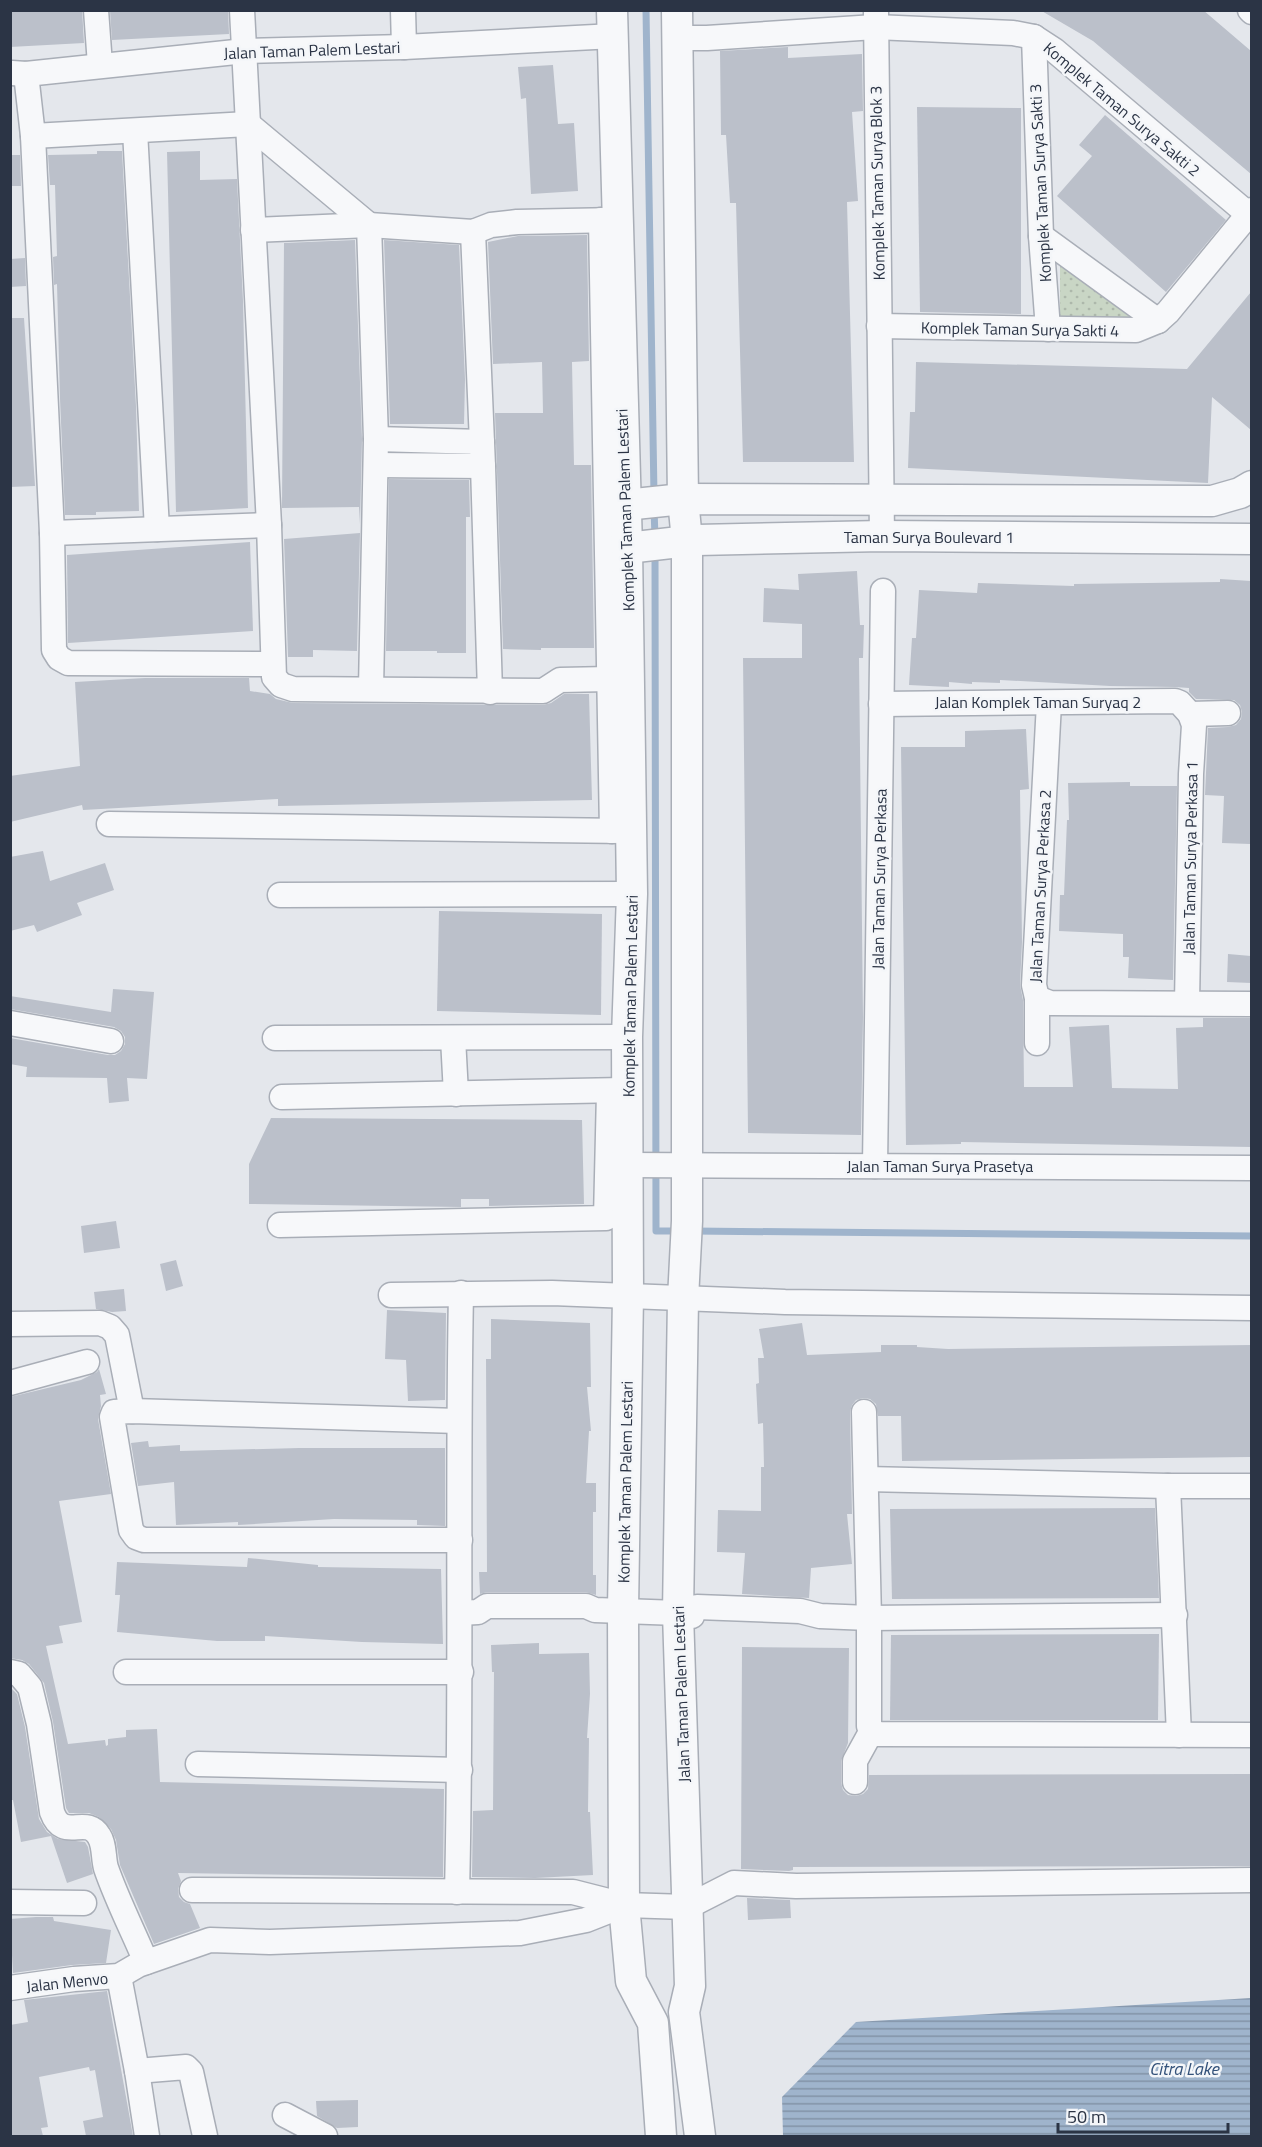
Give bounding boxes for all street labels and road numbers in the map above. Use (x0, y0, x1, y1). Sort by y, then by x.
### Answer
street label: Jalan Taman Palem Lestari (223, 35, 401, 65)
street label: Komplek Taman Surya Sakti 2 (1038, 36, 1206, 182)
street label: Komplek Taman Surya Sakti 3 (1023, 83, 1057, 283)
street label: Komplek Taman Surya Blok 3 (863, 86, 891, 280)
street label: Komplek Taman Surya Sakti 4 (921, 315, 1119, 343)
street label: Komplek Taman Palem Lestari (609, 408, 641, 612)
street label: Taman Surya Boulevard 1 (844, 525, 1014, 549)
street label: Jalan Komplek Taman Suryaq 2 (935, 690, 1141, 714)
street label: Jalan Taman Surya Perkasa 1 (1176, 761, 1204, 955)
street label: Jalan Taman Surya Perkasa (865, 788, 893, 970)
street label: Jalan Taman Surya Perkasa 2 (1023, 789, 1057, 983)
street label: Komplek Taman Palem Lestari (616, 895, 644, 1097)
street label: Jalan Taman Surya Prasetya (847, 1154, 1033, 1178)
street label: Komplek Taman Palem Lestari (611, 1381, 639, 1583)
street label: Jalan Taman Palem Lestari (666, 1605, 696, 1783)
street label: Jalan Menvo (25, 1966, 109, 1998)

